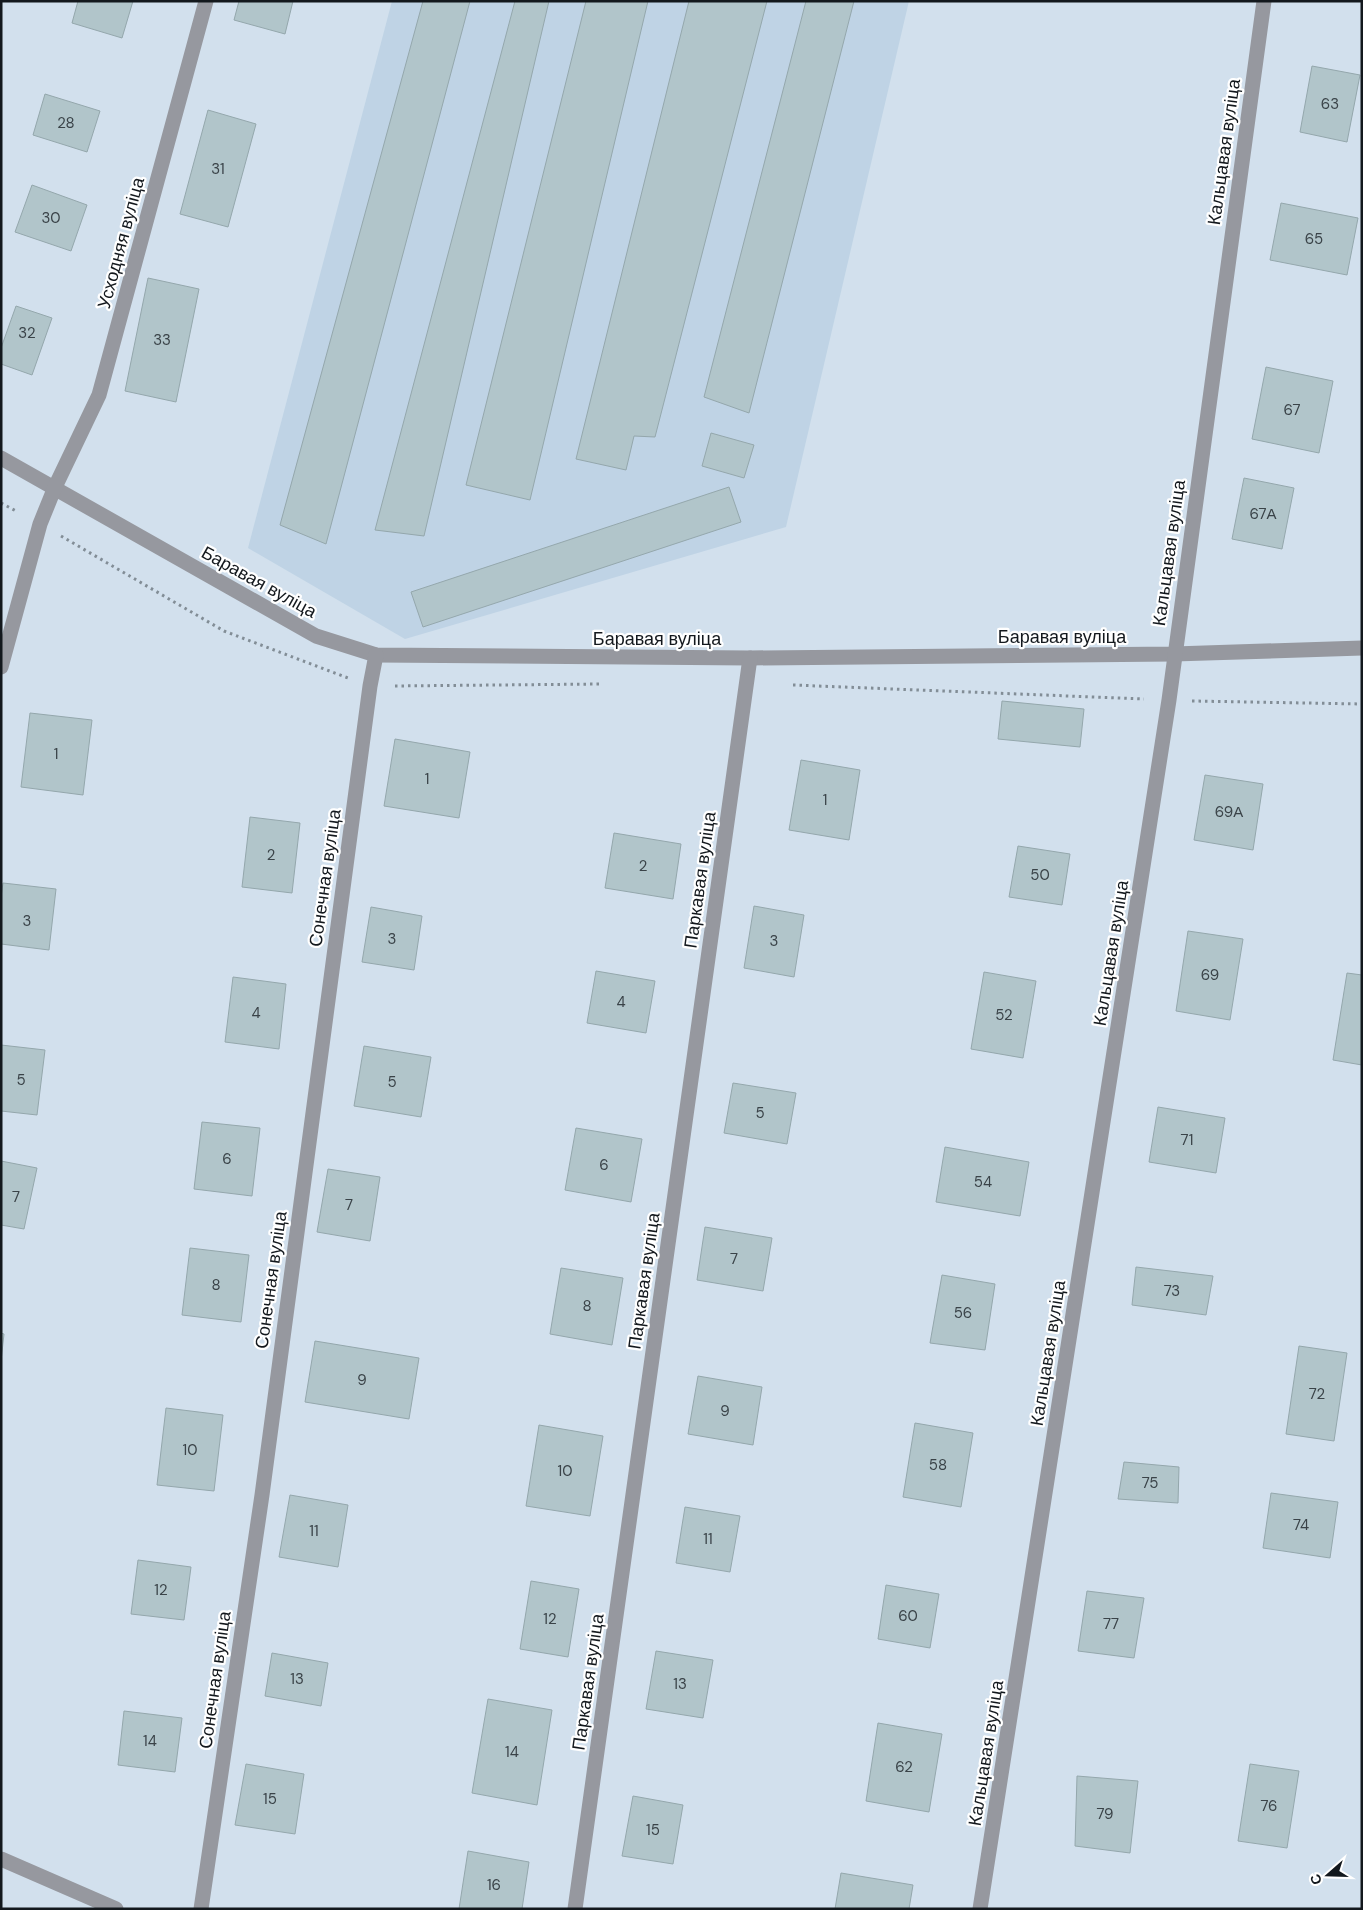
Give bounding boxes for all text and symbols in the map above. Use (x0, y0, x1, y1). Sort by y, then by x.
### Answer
street label: Кальцавая вуліца (1202, 76, 1246, 227)
house number: 63 (1321, 94, 1339, 114)
house number: 28 (57, 113, 75, 133)
house number: 31 (211, 159, 225, 179)
street label: Усходняя вуліца (92, 174, 150, 311)
house number: 30 (41, 208, 61, 228)
house number: 65 (1305, 229, 1323, 249)
house number: 32 (18, 323, 36, 343)
house number: 33 (153, 330, 171, 350)
house number: 67 (1283, 400, 1301, 420)
street label: Кальцавая вуліца (1147, 477, 1191, 628)
house number: 67А (1249, 504, 1277, 524)
street label: Баравая вуліца (197, 540, 322, 624)
street label: Баравая вуліца (998, 625, 1127, 649)
street label: Баравая вуліца (593, 627, 722, 651)
house number: 1 (54, 744, 58, 764)
house number: 1 (425, 769, 429, 789)
house number: 1 (823, 790, 827, 810)
house number: 69А (1215, 802, 1243, 822)
street label: Сонечная вуліца (303, 807, 347, 948)
street label: Паркавая вуліца (679, 809, 722, 950)
house number: 2 (267, 845, 275, 865)
house number: 2 (639, 856, 647, 876)
house number: 50 (1030, 865, 1050, 885)
street label: Кальцавая вуліца (1088, 877, 1135, 1028)
house number: 3 (23, 911, 31, 931)
house number: 3 (388, 929, 396, 949)
house number: 3 (770, 931, 778, 951)
house number: 69 (1201, 965, 1219, 985)
house number: 4 (616, 992, 626, 1012)
house number: 4 (251, 1003, 261, 1023)
house number: 52 (995, 1005, 1013, 1025)
house number: 5 (16, 1070, 26, 1090)
house number: 5 (387, 1072, 397, 1092)
house number: 5 (755, 1103, 765, 1123)
house number: 71 (1181, 1130, 1193, 1150)
house number: 6 (222, 1149, 232, 1169)
house number: 6 (599, 1155, 609, 1175)
house number: 54 (974, 1172, 992, 1192)
house number: 7 (12, 1187, 20, 1207)
house number: 7 (345, 1195, 353, 1215)
street label: Сонечная вуліца (249, 1209, 293, 1350)
street label: Паркавая вуліца (623, 1210, 666, 1351)
house number: 7 (730, 1249, 738, 1269)
house number: 8 (211, 1275, 221, 1295)
street label: Кальцавая вуліца (1025, 1277, 1072, 1428)
house number: 73 (1164, 1281, 1180, 1301)
house number: 8 (582, 1296, 592, 1316)
house number: 56 (954, 1303, 972, 1323)
house number: 9 (357, 1370, 367, 1390)
house number: 72 (1309, 1384, 1325, 1404)
house number: 9 (720, 1401, 730, 1421)
house number: 10 (183, 1440, 197, 1460)
house number: 58 (929, 1455, 947, 1475)
house number: 10 (558, 1461, 572, 1481)
house number: 75 (1142, 1473, 1158, 1493)
house number: 74 (1293, 1515, 1309, 1535)
house number: 11 (309, 1521, 319, 1541)
house number: 11 (703, 1529, 713, 1549)
house number: 12 (154, 1580, 168, 1600)
house number: 60 (898, 1606, 918, 1626)
street label: Сонечная вуліца (193, 1609, 237, 1750)
house number: 12 (543, 1609, 557, 1629)
street label: Паркавая вуліца (567, 1611, 610, 1752)
house number: 77 (1103, 1614, 1119, 1634)
house number: 13 (290, 1669, 304, 1689)
house number: 13 (673, 1674, 687, 1694)
street label: Кальцавая вуліца (963, 1677, 1010, 1828)
house number: 14 (143, 1731, 157, 1751)
house number: 14 (505, 1742, 519, 1762)
house number: 62 (895, 1757, 913, 1777)
house number: 15 (263, 1789, 277, 1809)
house number: 76 (1260, 1796, 1278, 1816)
house number: 79 (1096, 1804, 1114, 1824)
house number: 15 (646, 1820, 660, 1840)
north arrow (1303, 1850, 1353, 1900)
text: С (1306, 1872, 1326, 1887)
house number: 16 (487, 1875, 501, 1895)

